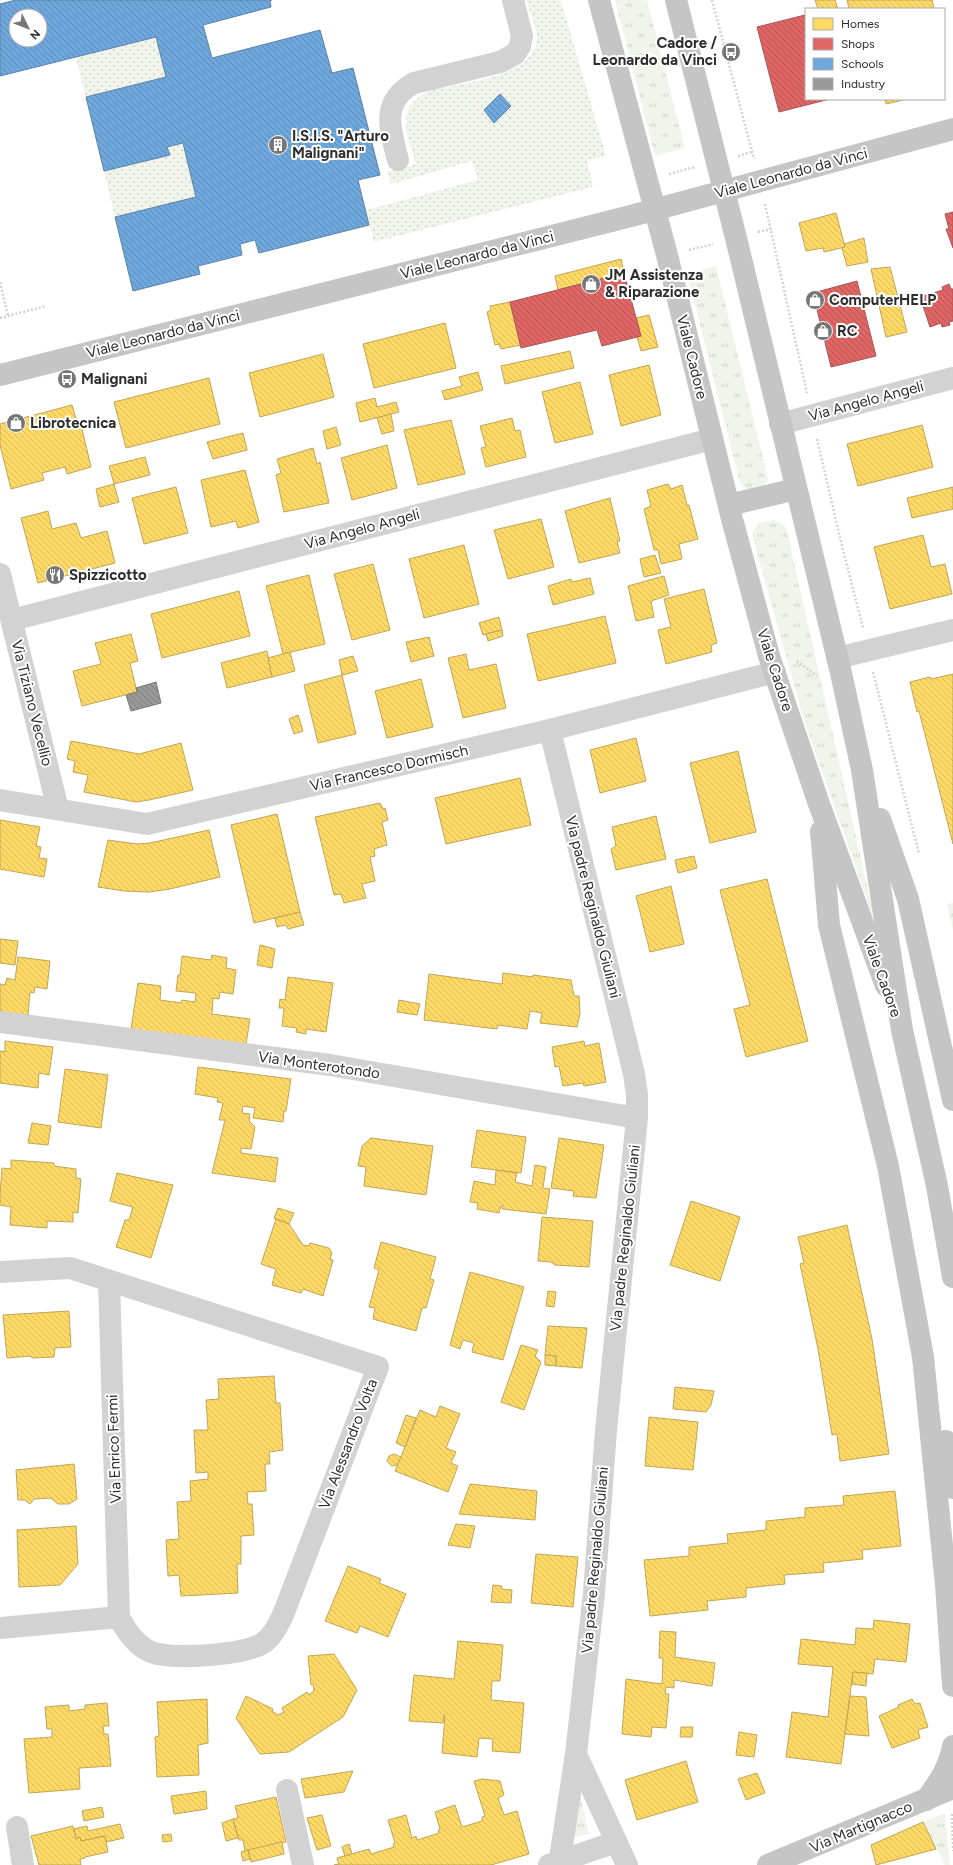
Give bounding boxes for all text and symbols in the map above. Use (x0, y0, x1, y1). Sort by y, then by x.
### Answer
north arrow (8, 8, 48, 48)
legend (805, 8, 945, 100)
text: Homes (841, 17, 880, 31)
text: N (27, 27, 43, 42)
place label: Cadore / Leonardo da Vinci (593, 34, 718, 69)
text: Shops (841, 37, 875, 51)
bus stop icon: Cadore / Leonardo da Vinci (720, 41, 742, 63)
text: Schools (841, 57, 884, 71)
text: Industry (841, 77, 886, 91)
place label: I.S.I.S. "Arturo Malignani" (292, 127, 389, 162)
building icon: I.S.I.S. "Arturo Malignani" (267, 134, 289, 156)
street label: Viale Leonardo da Vinci (713, 144, 869, 202)
street label: Viale Leonardo da Vinci (398, 227, 556, 283)
place label: JM Assistenza & Riparazione (605, 266, 703, 301)
shop icon: JM Assistenza & Riparazione (580, 273, 602, 295)
shop icon: ComputerHELP (804, 289, 826, 311)
place label: ComputerHELP (829, 291, 936, 309)
street label: Viale Leonardo da Vinci (84, 306, 242, 362)
street label: Viale Cadore (673, 313, 711, 401)
shop icon: RC (812, 320, 834, 342)
place label: RC (837, 322, 858, 340)
bus stop icon: Malignani (56, 368, 78, 390)
place label: Malignani (81, 370, 148, 388)
street label: Via Angelo Angeli (806, 377, 926, 425)
shop icon: Librotecnica (5, 412, 27, 434)
place label: Librotecnica (30, 414, 116, 432)
street label: Via Angelo Angeli (302, 505, 422, 553)
restaurant icon: Spizzicotto (44, 564, 66, 586)
place label: Spizzicotto (69, 566, 147, 584)
street label: Viale Cadore (753, 626, 797, 714)
street label: Via Tiziano Vecellio (8, 638, 56, 768)
street label: Via Francesco Dormisch (308, 741, 470, 795)
street label: Via padre Reginaldo Giuliani (562, 814, 624, 1000)
street label: Viale Cadore (859, 933, 905, 1019)
street label: Via Monterotondo (257, 1048, 381, 1082)
street label: Via padre Reginaldo Giuliani (606, 1144, 644, 1332)
street label: Via Alessandro Volta (315, 1376, 381, 1512)
street label: Via Enrico Fermi (103, 1394, 125, 1504)
street label: Via padre Reginaldo Giuliani (578, 1466, 612, 1654)
street label: Via Martignacco (807, 1797, 915, 1857)

